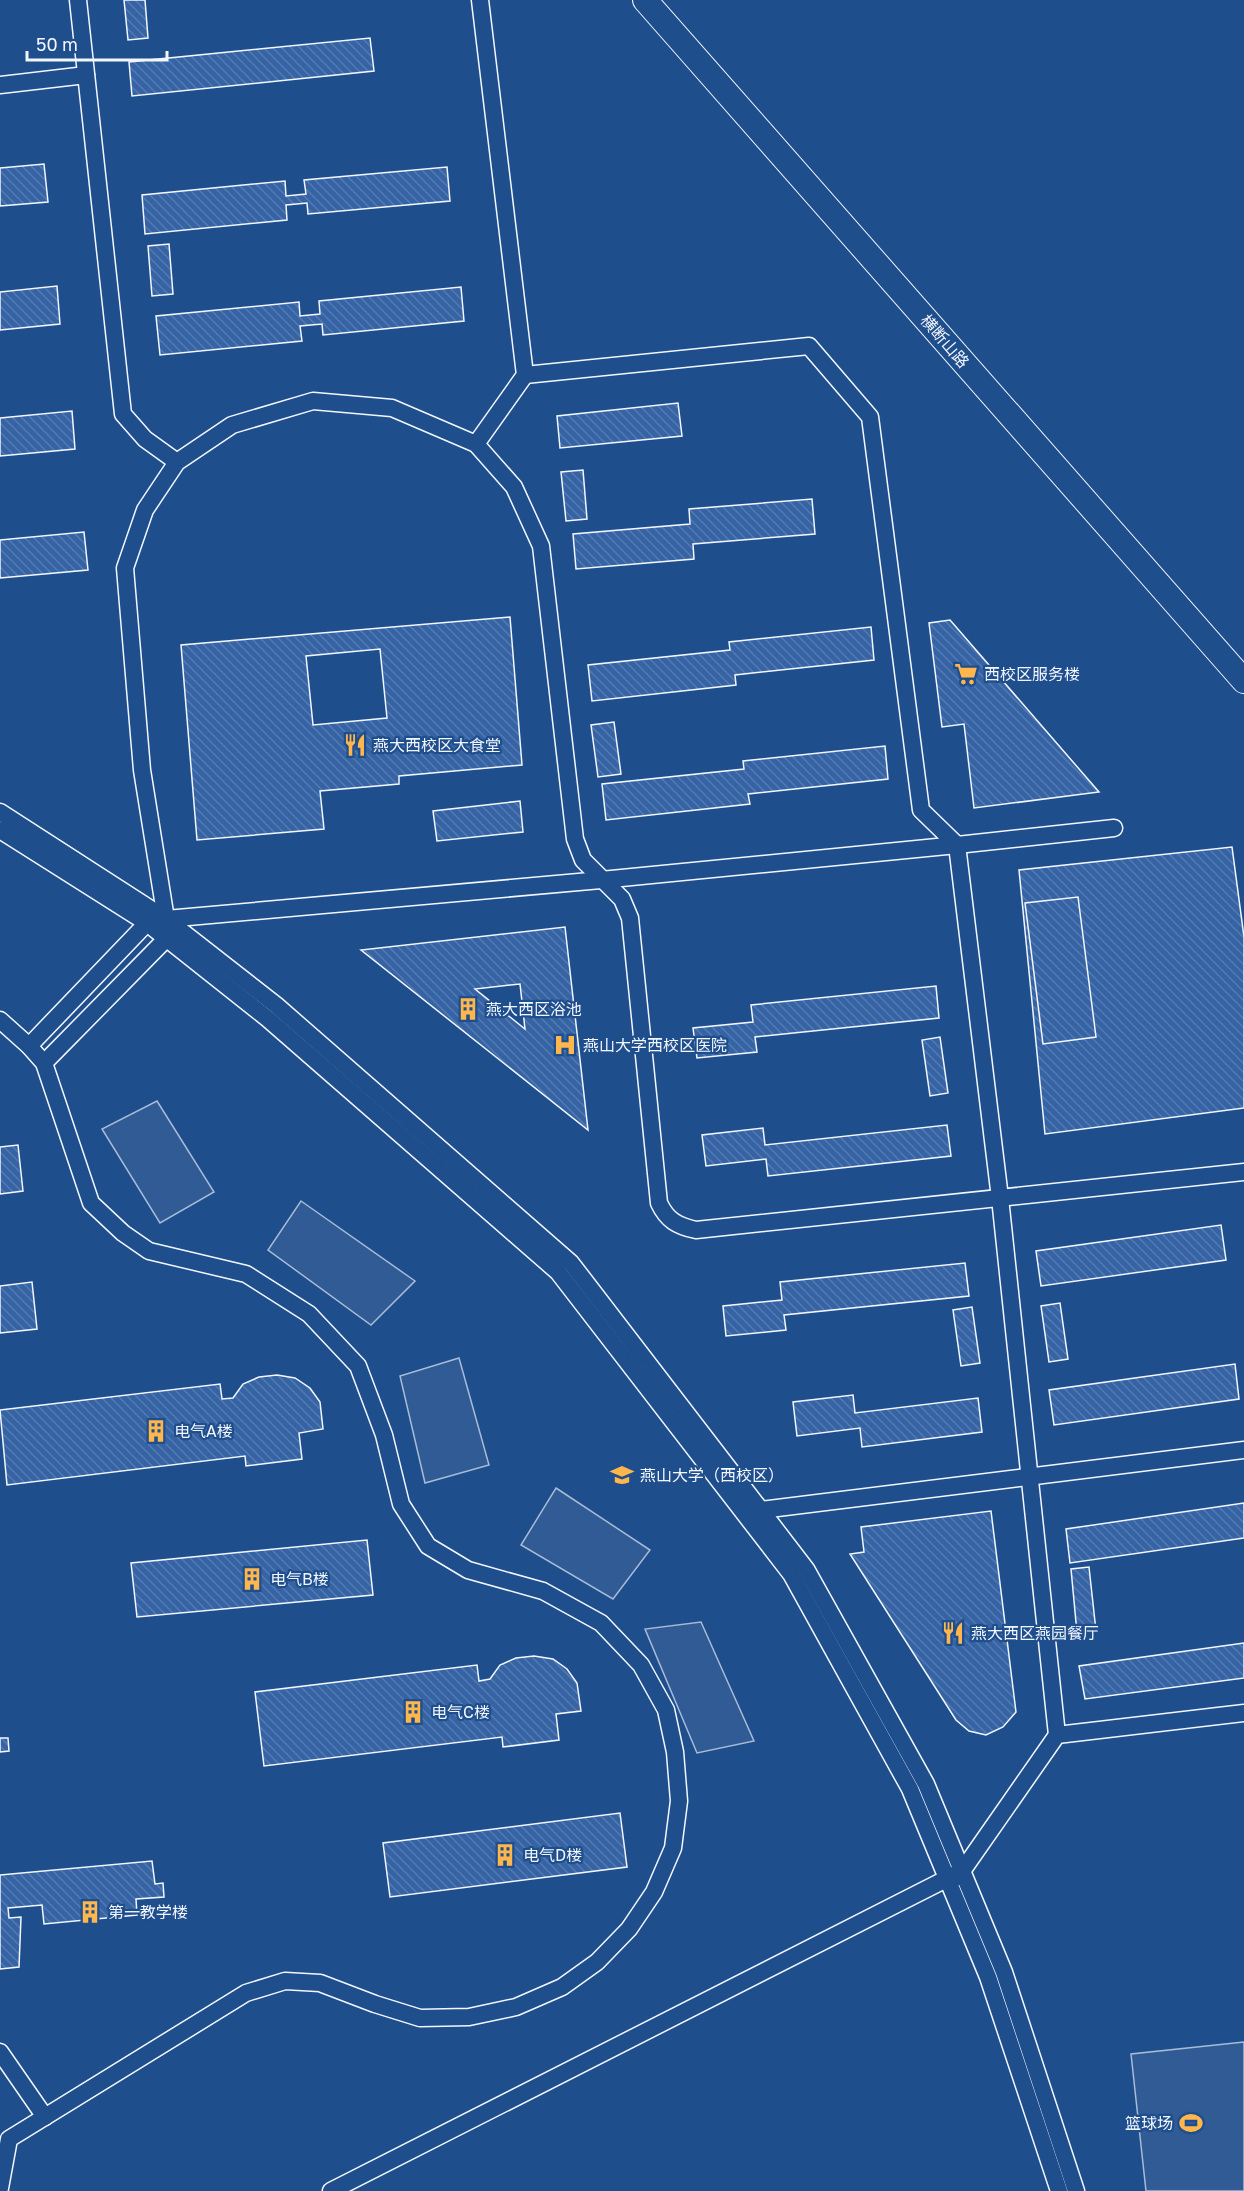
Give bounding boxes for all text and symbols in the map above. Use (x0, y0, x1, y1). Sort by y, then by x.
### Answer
scale bar (27, 24, 166, 62)
text: 50 m (36, 33, 78, 55)
street label: 横断山路 (916, 310, 974, 372)
supermarket icon: 西校区服务楼 (953, 661, 979, 687)
place label: 西校区服务楼 (984, 664, 1080, 684)
restaurant icon: 燕大西校区大食堂 (342, 732, 368, 758)
place label: 燕大西校区大食堂 (373, 735, 501, 755)
building icon: 燕大西区浴池 (455, 996, 481, 1022)
place label: 燕大西区浴池 (486, 999, 582, 1019)
hospital icon: 燕山大学西校区医院 (552, 1032, 578, 1058)
place label: 燕山大学西校区医院 (583, 1035, 727, 1055)
building icon: 电气A楼 (143, 1418, 169, 1444)
place label: 电气A楼 (174, 1421, 233, 1441)
school or university icon: 燕山大学（西校区） (609, 1462, 635, 1488)
place label: 燕山大学（西校区） (640, 1465, 784, 1485)
building icon: 电气B楼 (239, 1566, 265, 1592)
place label: 电气B楼 (270, 1569, 329, 1589)
restaurant icon: 燕大西区燕园餐厅 (940, 1620, 966, 1646)
place label: 燕大西区燕园餐厅 (971, 1623, 1099, 1643)
building icon: 电气C楼 (400, 1699, 426, 1725)
place label: 电气C楼 (431, 1702, 490, 1722)
building icon: 电气D楼 (492, 1842, 518, 1868)
place label: 电气D楼 (523, 1845, 582, 1865)
building icon: 第一教学楼 (77, 1899, 103, 1925)
place label: 第一教学楼 (108, 1902, 188, 1922)
sports icon: 篮球场 (1178, 2110, 1204, 2136)
place label: 篮球场 (1125, 2113, 1173, 2133)

